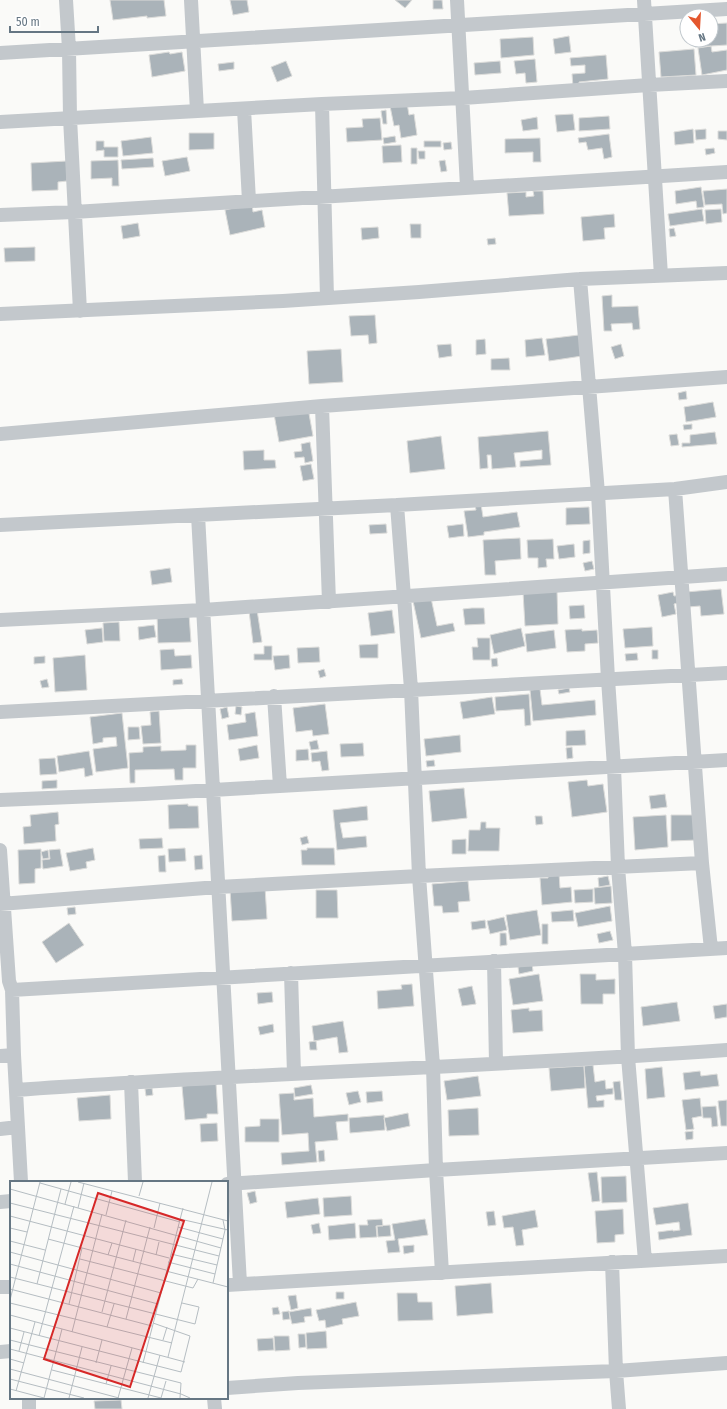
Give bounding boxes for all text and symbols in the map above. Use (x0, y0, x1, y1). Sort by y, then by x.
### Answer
scale bar (10, 8, 98, 34)
north arrow (679, 8, 719, 48)
text: 50 m (16, 15, 40, 29)
text: N (697, 30, 707, 44)
inset map (10, 1181, 228, 1399)

